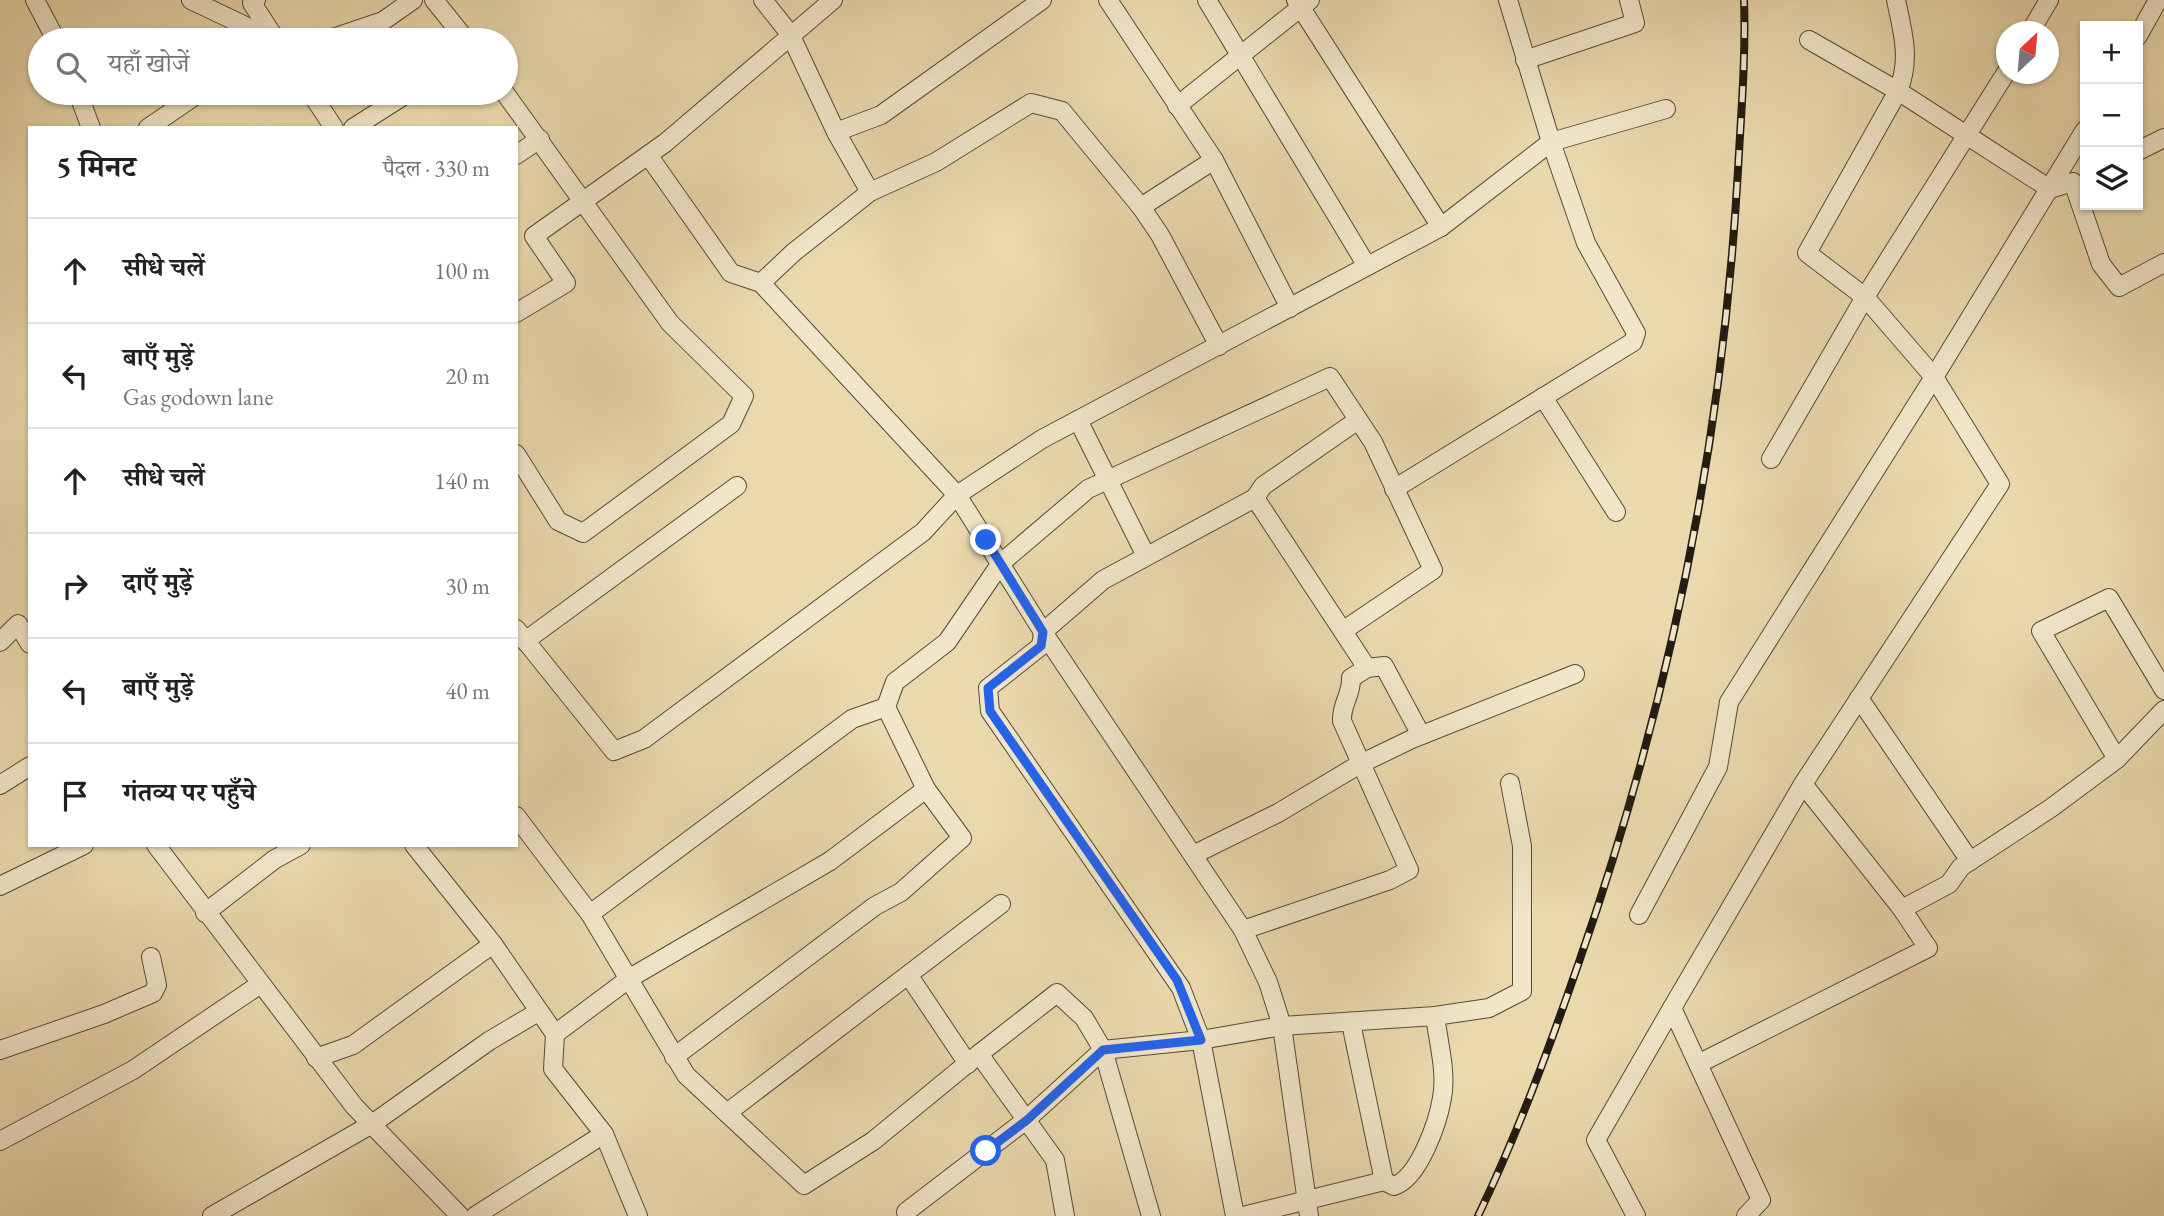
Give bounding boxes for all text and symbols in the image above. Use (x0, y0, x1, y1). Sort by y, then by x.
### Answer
north arrow (1996, 21, 2059, 84)
map controls (2080, 21, 2143, 210)
button: + (2080, 21, 2143, 84)
search box (28, 28, 518, 105)
text: यहाँ खोजें (108, 46, 189, 80)
icon: search (52, 48, 90, 86)
button: − (2080, 84, 2143, 147)
text: 5 मिनट (56, 147, 136, 186)
button: layers (2080, 147, 2143, 210)
text: पैदल · 330 m (383, 153, 490, 183)
text: सीधे चलें (123, 250, 205, 284)
icon: ahead (56, 252, 94, 290)
text: 100 m (434, 256, 490, 286)
text: बाएँ मुड़ें (123, 340, 194, 374)
icon: left (56, 357, 94, 395)
text: 20 m (445, 361, 490, 391)
text: Gas godown lane (123, 382, 273, 412)
text: सीधे चलें (123, 460, 205, 494)
icon: ahead (56, 462, 94, 500)
text: 140 m (434, 466, 490, 496)
route end (970, 524, 1001, 555)
text: दाएँ मुड़ें (123, 565, 193, 599)
icon: right (56, 567, 94, 605)
text: 30 m (445, 571, 490, 601)
text: बाएँ मुड़ें (123, 670, 194, 704)
icon: left (56, 672, 94, 710)
text: 40 m (445, 676, 490, 706)
text: गंतव्य पर पहुँचे (123, 775, 256, 809)
icon: arrive (56, 777, 94, 815)
route start (970, 1135, 1001, 1166)

